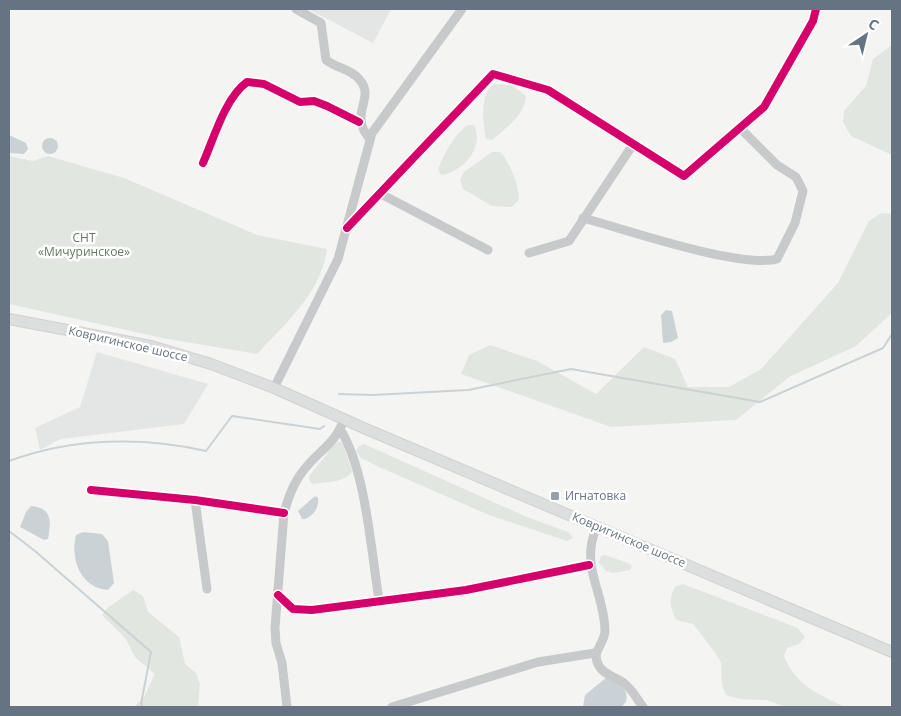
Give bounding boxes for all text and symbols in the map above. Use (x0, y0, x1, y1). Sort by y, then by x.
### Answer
north arrow (841, 10, 891, 60)
text: С (865, 14, 883, 34)
park label: СНТ «Мичуринское» (38, 229, 130, 260)
street label: Ковригинское шоссе (67, 322, 190, 366)
place label: Игнатовка (565, 487, 626, 504)
marker: Игнатовка (549, 490, 561, 502)
street label: Ковригинское шоссе (570, 508, 689, 571)

